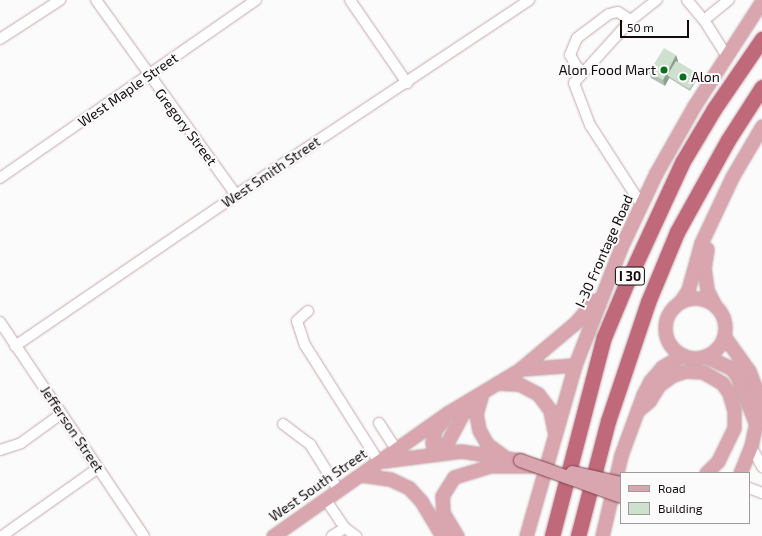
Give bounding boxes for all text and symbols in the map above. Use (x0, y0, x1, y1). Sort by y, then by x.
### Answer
scale bar (622, 12, 691, 38)
text: 50 m (627, 20, 654, 34)
street label: West Maple Street (75, 49, 181, 131)
place label: Alon Food Mart (559, 62, 656, 78)
marker: Alon Food Mart (659, 65, 669, 75)
place label: Alon (691, 69, 720, 85)
marker: Alon (678, 72, 688, 82)
street label: Gregory Street (151, 85, 221, 169)
street label: West Smith Street (219, 133, 323, 211)
street label: I-30 Frontage Road (572, 192, 636, 310)
road number: I 30 (614, 265, 646, 287)
street label: Jefferson Street (37, 383, 107, 475)
street label: West South Street (266, 445, 370, 525)
legend (620, 472, 750, 524)
text: Road (658, 481, 686, 495)
text: Building (658, 501, 702, 515)

